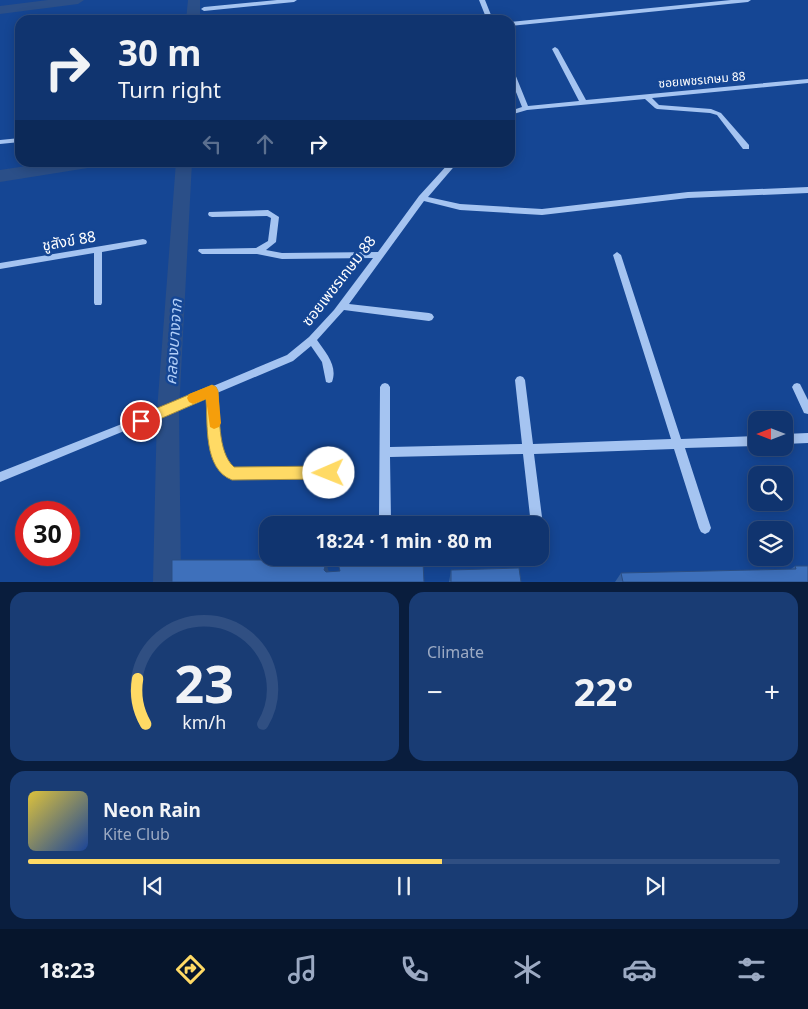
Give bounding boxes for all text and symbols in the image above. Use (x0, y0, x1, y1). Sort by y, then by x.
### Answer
text: 30 m (118, 29, 201, 76)
icon: right (35, 35, 100, 100)
street label: ซอยเพชรเกษม 88 (658, 67, 746, 92)
text: Turn right (118, 74, 221, 104)
icon: left (198, 130, 226, 158)
icon: ahead (251, 130, 279, 158)
icon: right (304, 130, 332, 158)
street label: ชูสังข์ 88 (40, 225, 97, 255)
street label: ซอยเพชรเกษม 88 (297, 231, 380, 330)
water label: คลองบางจาก (159, 297, 187, 386)
pin (120, 400, 162, 442)
icon: arrive (127, 407, 155, 435)
north arrow (748, 411, 792, 456)
map controls (748, 411, 793, 566)
position arrow (302, 446, 354, 498)
button: search (748, 466, 793, 511)
speed limit sign: 30 (15, 501, 80, 566)
button: layers (748, 521, 793, 566)
text: 18:24 · 1 min · 80 m (316, 528, 492, 554)
text: Climate (427, 641, 484, 663)
text: 23 (175, 647, 234, 718)
text: 22° (574, 665, 633, 717)
text: − (427, 672, 443, 710)
text: + (764, 672, 780, 710)
text: km/h (183, 710, 226, 734)
text: Neon Rain (103, 797, 201, 823)
text: Kite Club (103, 823, 170, 845)
icon: previous (139, 872, 167, 900)
icon: pause (390, 872, 418, 900)
icon: next (641, 872, 669, 900)
icon: directions (173, 952, 208, 987)
icon: music (285, 952, 320, 987)
icon: phone (397, 952, 432, 987)
icon: climate (510, 952, 545, 987)
icon: car (622, 952, 657, 987)
icon: filters (734, 952, 769, 987)
text: 18:23 (39, 954, 95, 984)

